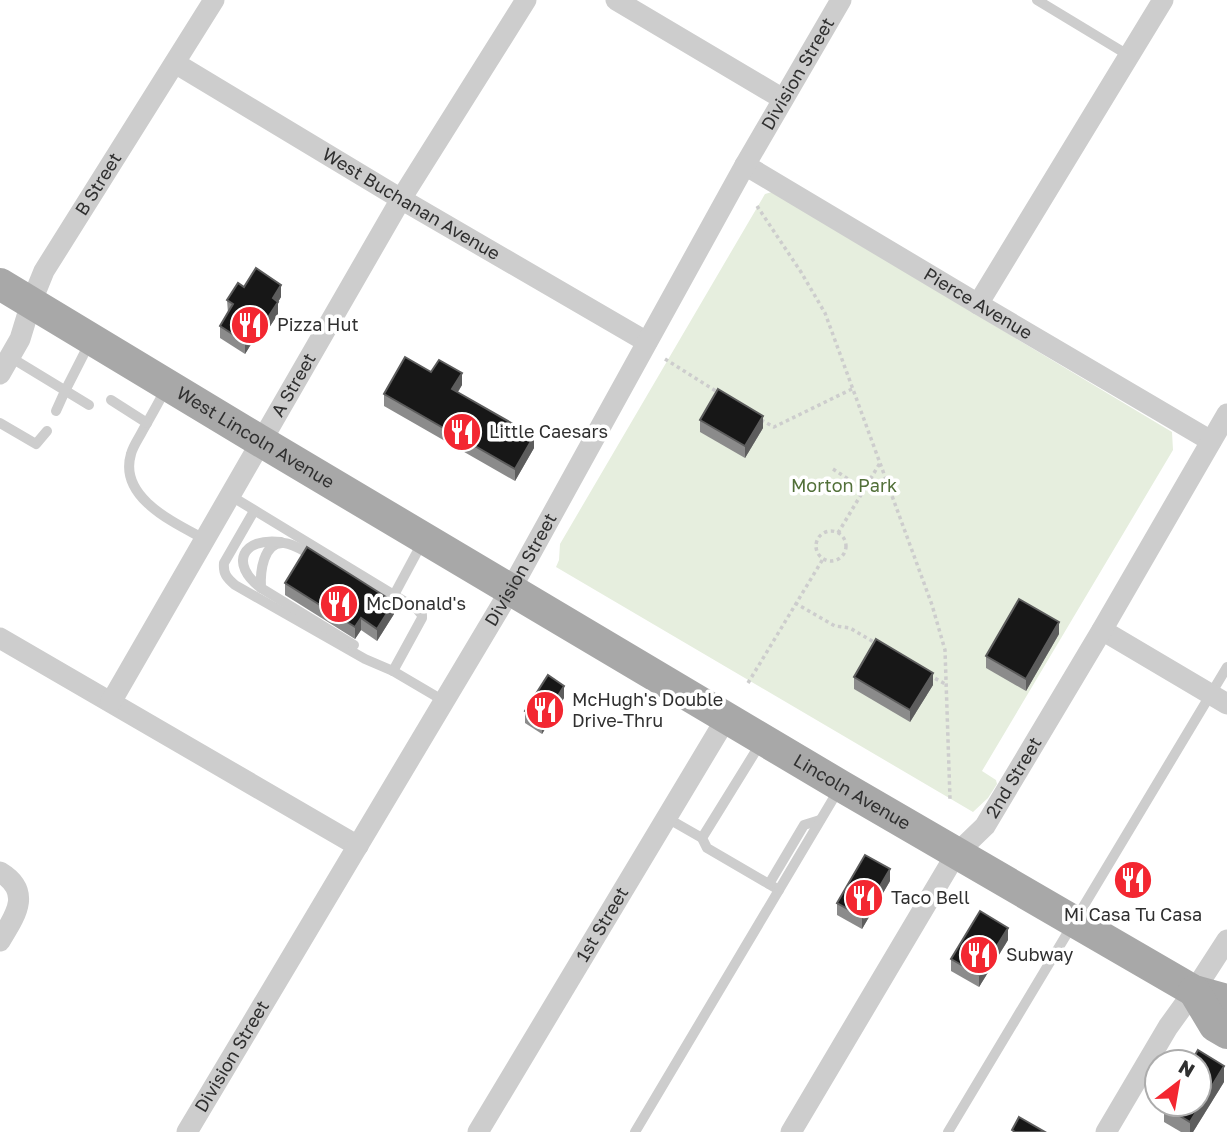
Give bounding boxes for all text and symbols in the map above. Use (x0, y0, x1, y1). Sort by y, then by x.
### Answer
street label: Division Street (756, 13, 838, 134)
street label: West Buchanan Avenue (319, 142, 504, 264)
street label: B Street (70, 148, 126, 219)
street label: Pierce Avenue (920, 262, 1037, 343)
restaurant icon: Pizza Hut (229, 304, 271, 346)
place label: Pizza Hut (277, 313, 359, 335)
street label: A Street (266, 349, 320, 420)
street label: West Lincoln Avenue (173, 381, 339, 493)
restaurant icon: Little Caesars (441, 411, 483, 453)
place label: Little Caesars (489, 420, 608, 442)
park label: Morton Park (791, 474, 897, 496)
street label: Division Street (479, 509, 561, 630)
restaurant icon: McDonald's (318, 583, 360, 625)
place label: McDonald's (366, 592, 466, 614)
place label: McHugh's Double Drive-Thru (572, 688, 723, 731)
restaurant icon: McHugh's Double Drive-Thru (524, 689, 566, 731)
street label: 2nd Street (980, 733, 1046, 822)
street label: Lincoln Avenue (790, 748, 915, 834)
restaurant icon: Mi Casa Tu Casa (1112, 859, 1154, 901)
restaurant icon: Taco Bell (843, 877, 885, 919)
street label: 1st Street (571, 883, 633, 965)
place label: Taco Bell (891, 886, 970, 908)
place label: Mi Casa Tu Casa (1064, 903, 1202, 925)
restaurant icon: Subway (958, 934, 1000, 976)
place label: Subway (1006, 943, 1073, 965)
street label: Division Street (189, 996, 273, 1116)
north arrow (1143, 1048, 1213, 1118)
text: N (1175, 1054, 1199, 1082)

